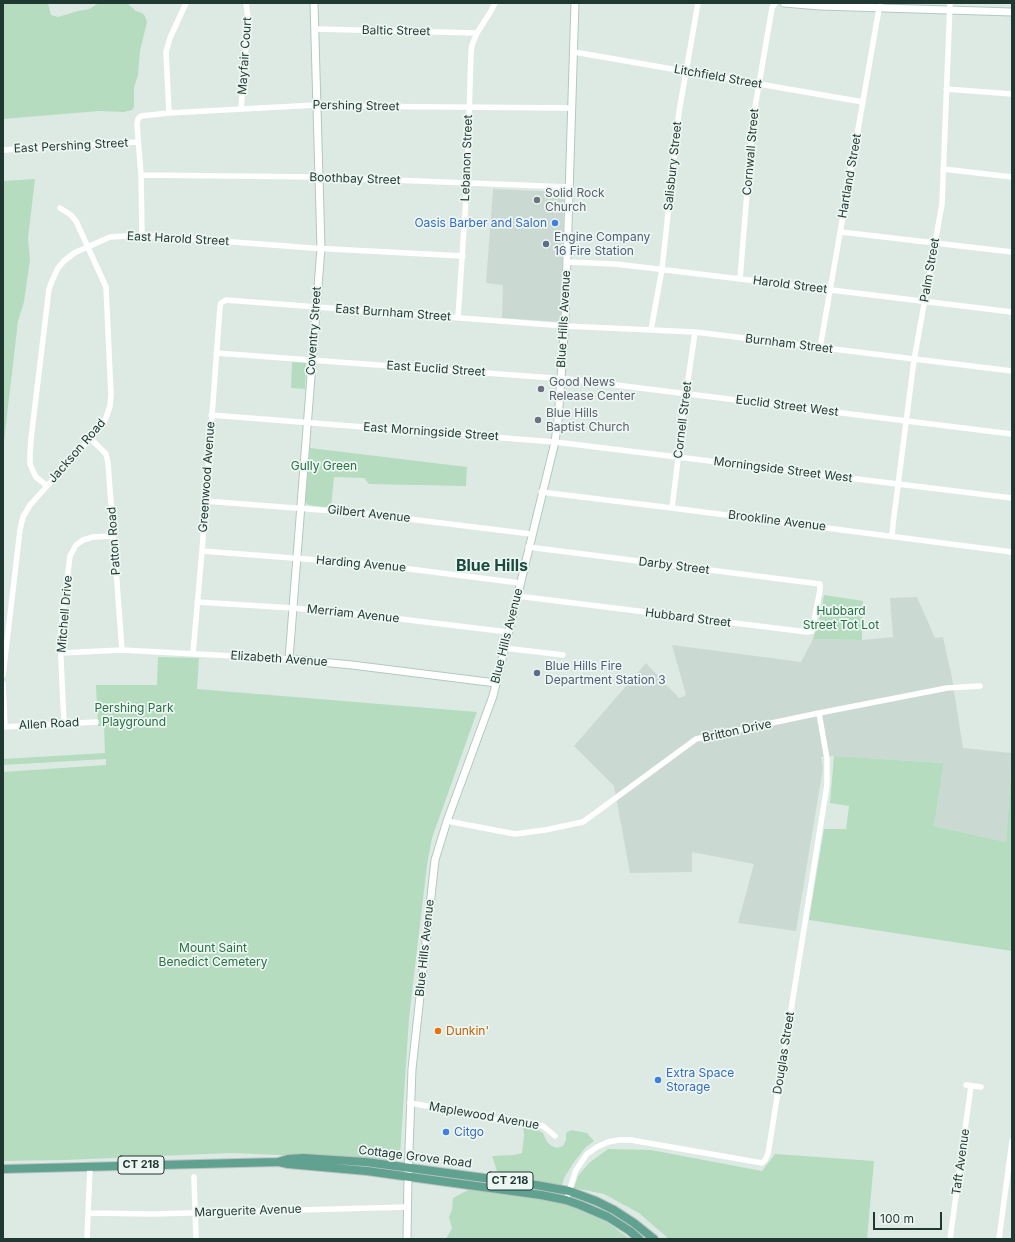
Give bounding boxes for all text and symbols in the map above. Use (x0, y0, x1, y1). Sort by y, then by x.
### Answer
street label: Mayfair Court (235, 17, 255, 95)
street label: Baltic Street (362, 23, 430, 39)
street label: Litchfield Street (673, 62, 763, 92)
street label: Pershing Street (312, 98, 400, 114)
street label: Cornwall Street (740, 108, 762, 196)
street label: Lebanon Street (458, 114, 476, 202)
street label: Salisbury Street (661, 121, 685, 211)
street label: Hartland Street (835, 133, 865, 219)
street label: East Pershing Street (13, 136, 129, 156)
street label: Boothbay Street (309, 170, 401, 188)
place label: Solid Rock Church (545, 186, 605, 214)
marker: Solid Rock Church (532, 195, 542, 205)
place label: Oasis Barber and Salon (414, 216, 547, 230)
marker: Oasis Barber and Salon (550, 218, 560, 228)
street label: East Harold Street (127, 229, 229, 249)
place label: Engine Company 16 Fire Station (554, 230, 650, 258)
street label: Palm Street (917, 237, 943, 303)
marker: Engine Company 16 Fire Station (541, 239, 551, 249)
street label: Blue Hills Avenue (554, 270, 574, 368)
street label: Harold Street (752, 273, 828, 297)
street label: Coventry Street (304, 286, 324, 376)
street label: East Burnham Street (335, 302, 451, 324)
street label: Burnham Street (744, 331, 834, 357)
street label: East Euclid Street (386, 358, 486, 380)
place label: Good News Release Center (549, 375, 635, 403)
street label: Cornell Street (671, 381, 695, 459)
marker: Good News Release Center (536, 384, 546, 394)
street label: Euclid Street West (735, 393, 839, 419)
place label: Blue Hills Baptist Church (546, 406, 630, 434)
marker: Blue Hills Baptist Church (533, 415, 543, 425)
street label: Jackson Road (45, 416, 109, 486)
street label: East Morningside Street (363, 420, 499, 444)
street label: Greenwood Avenue (196, 421, 218, 533)
street label: Morningside Street West (713, 454, 853, 486)
park label: Gully Green (291, 459, 357, 473)
street label: Gilbert Avenue (327, 502, 411, 526)
street label: Patton Road (104, 506, 124, 576)
street label: Brookline Avenue (727, 508, 827, 534)
street label: Harding Avenue (315, 553, 407, 575)
street label: Darby Street (638, 555, 710, 577)
district label: Blue Hills (456, 556, 528, 576)
street label: Mitchell Drive (54, 575, 76, 653)
street label: Blue Hills Avenue (488, 587, 526, 685)
street label: Merriam Avenue (306, 602, 400, 626)
park label: Hubbard Street Tot Lot (803, 604, 879, 632)
street label: Hubbard Street (644, 606, 732, 630)
street label: Elizabeth Avenue (230, 648, 328, 670)
place label: Blue Hills Fire Department Station 3 (545, 659, 666, 687)
marker: Blue Hills Fire Department Station 3 (532, 668, 542, 678)
park label: Pershing Park Playground (95, 701, 173, 729)
street label: Allen Road (18, 715, 80, 733)
street label: Britton Drive (701, 717, 773, 745)
street label: Blue Hills Avenue (413, 899, 437, 997)
park label: Mount Saint Benedict Cemetery (159, 941, 267, 969)
street label: Douglas Street (770, 1011, 798, 1095)
place label: Dunkin' (446, 1024, 489, 1038)
marker: Dunkin' (433, 1026, 443, 1036)
place label: Extra Space Storage (666, 1066, 734, 1094)
marker: Extra Space Storage (653, 1075, 663, 1085)
street label: Maplewood Avenue (428, 1099, 540, 1133)
place label: Citgo (454, 1125, 484, 1139)
marker: Citgo (441, 1127, 451, 1137)
street label: Taft Avenue (949, 1128, 973, 1196)
street label: Cottage Grove Road (357, 1143, 473, 1171)
road number: CT 218 (118, 1156, 164, 1174)
road number: CT 218 (487, 1172, 533, 1190)
street label: Marguerite Avenue (194, 1202, 302, 1220)
scale bar (875, 1204, 944, 1230)
text: 100 m (880, 1211, 914, 1226)

